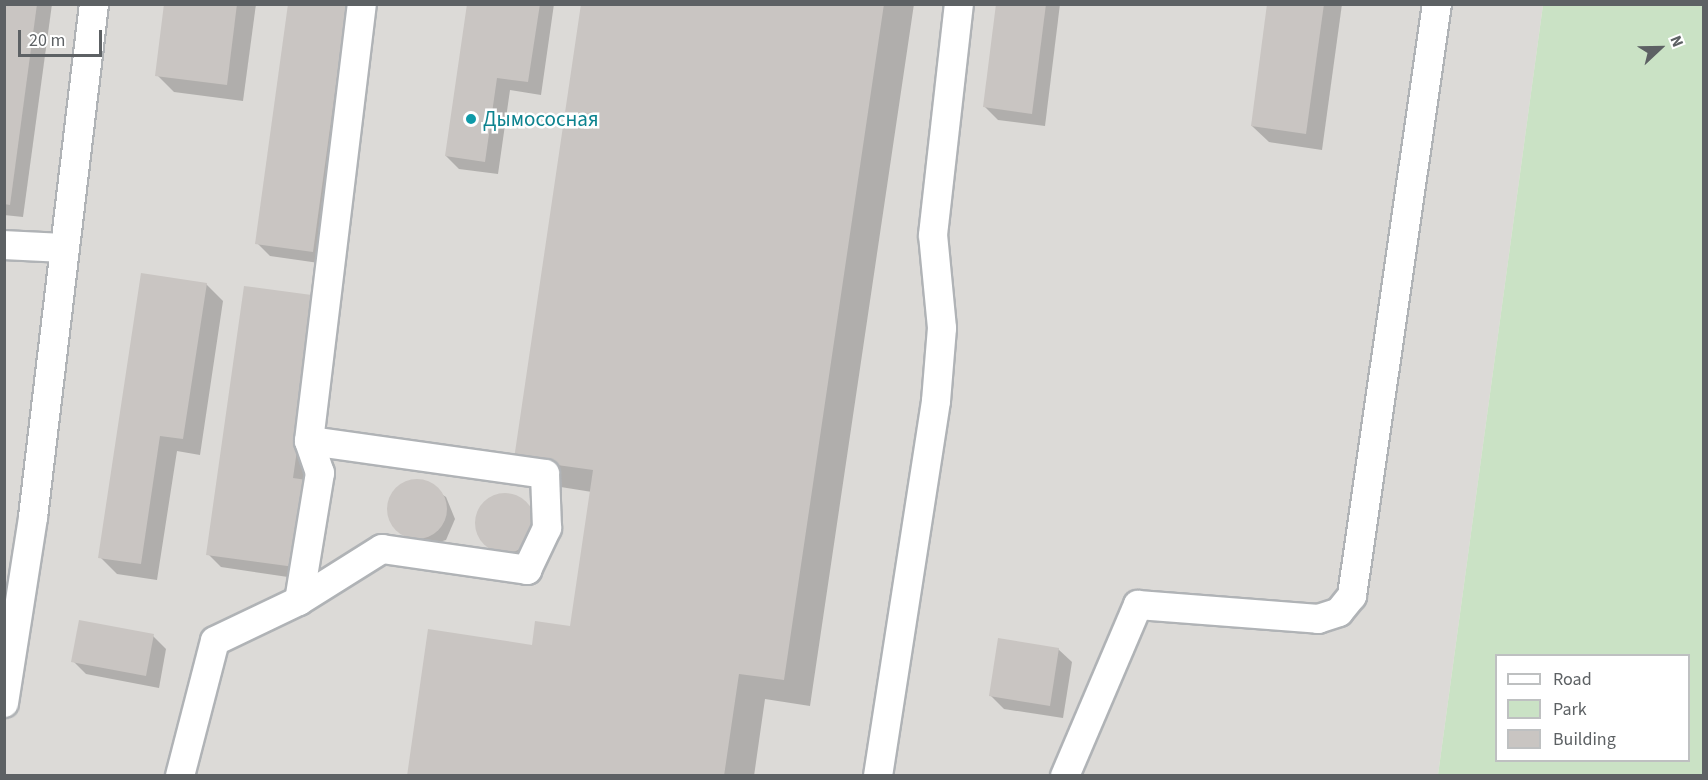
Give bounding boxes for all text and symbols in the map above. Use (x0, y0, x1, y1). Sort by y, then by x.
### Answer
scale bar (21, 18, 105, 56)
north arrow (1630, 18, 1690, 78)
text: 20 m (29, 28, 65, 53)
text: N (1664, 32, 1689, 50)
place label: Дымососная (483, 106, 599, 132)
marker: Дымососная (464, 112, 478, 126)
legend (1495, 654, 1690, 762)
text: Road (1553, 667, 1592, 692)
text: Park (1553, 697, 1587, 722)
text: Building (1553, 727, 1616, 752)

